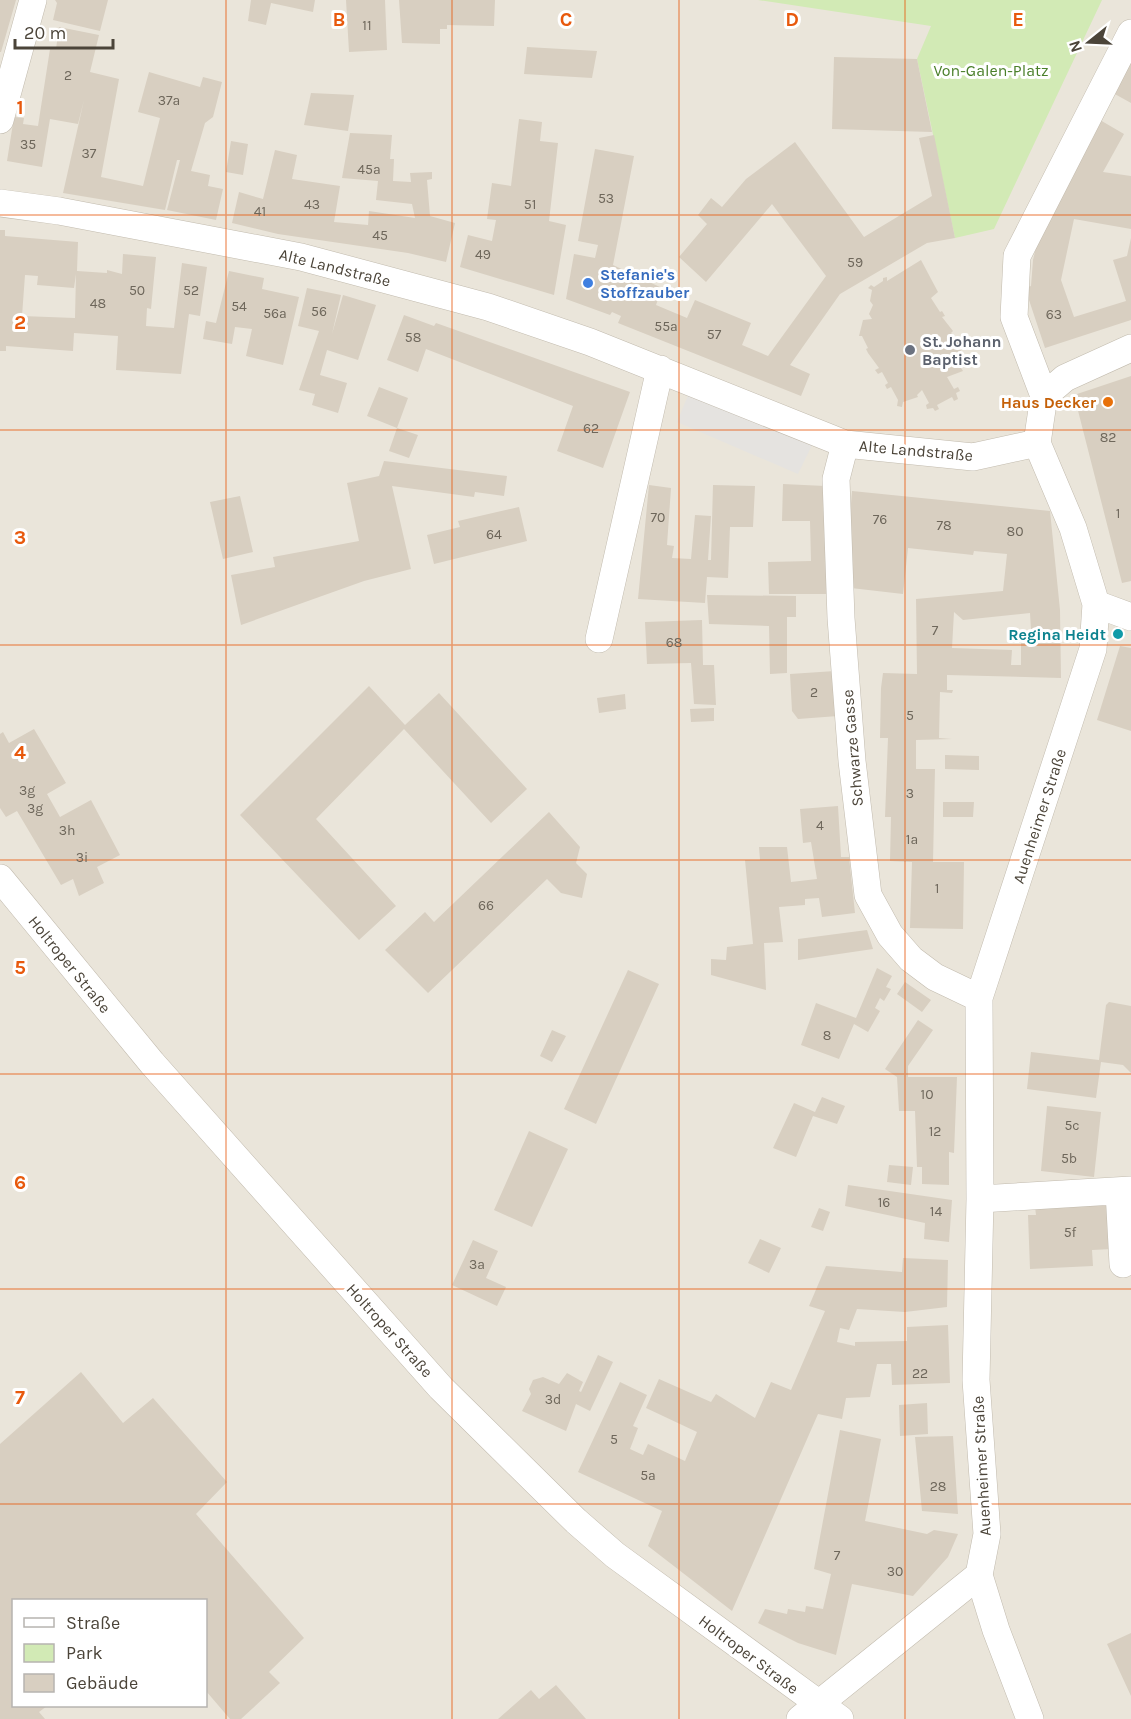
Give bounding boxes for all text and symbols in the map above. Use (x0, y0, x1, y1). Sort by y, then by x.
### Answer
text: B (333, 8, 345, 31)
text: C (560, 8, 572, 31)
text: D (785, 8, 799, 31)
text: E (1012, 8, 1024, 31)
scale bar (15, 12, 112, 50)
north arrow (1059, 12, 1119, 72)
house number: 11 (362, 17, 372, 34)
text: 20 m (24, 22, 66, 44)
text: N (1064, 38, 1086, 55)
park label: Von-Galen-Platz (933, 61, 1049, 80)
house number: 2 (64, 67, 72, 84)
house number: 37a (158, 92, 180, 109)
text: 1 (16, 96, 24, 119)
house number: 35 (20, 136, 36, 153)
house number: 37 (82, 145, 97, 162)
house number: 45a (357, 161, 381, 178)
house number: 53 (598, 190, 614, 207)
house number: 43 (304, 196, 320, 213)
house number: 51 (524, 196, 536, 213)
house number: 41 (254, 203, 266, 220)
house number: 45 (372, 227, 388, 244)
street label: Alte Landstraße (277, 244, 393, 291)
house number: 49 (475, 246, 491, 263)
house number: 59 (847, 254, 863, 271)
place label: Stefanie's Stoffzauber (600, 265, 690, 302)
marker: Stefanie's Stoffzauber (581, 276, 595, 290)
house number: 50 (129, 282, 145, 299)
house number: 52 (183, 282, 199, 299)
house number: 48 (90, 295, 106, 312)
house number: 54 (231, 298, 247, 315)
house number: 56 (311, 303, 327, 320)
house number: 56a (263, 305, 287, 322)
house number: 63 (1046, 306, 1062, 323)
text: 2 (14, 311, 26, 334)
house number: 55a (654, 318, 678, 335)
house number: 57 (707, 326, 722, 343)
house number: 58 (405, 329, 421, 346)
place label: St. Johann Baptist (922, 332, 1001, 369)
marker: St. Johann Baptist (903, 343, 917, 357)
place label: Haus Decker (1001, 393, 1097, 412)
marker: Haus Decker (1101, 395, 1115, 409)
house number: 62 (583, 420, 599, 437)
house number: 82 (1100, 429, 1116, 446)
street label: Alte Landstraße (858, 436, 974, 465)
house number: 1 (1116, 505, 1120, 522)
house number: 70 (651, 509, 665, 526)
house number: 76 (873, 511, 887, 528)
house number: 78 (936, 517, 952, 534)
house number: 80 (1007, 523, 1023, 540)
text: 3 (14, 526, 26, 549)
house number: 64 (486, 526, 502, 543)
house number: 7 (932, 622, 939, 639)
place label: Regina Heidt (1008, 625, 1106, 644)
marker: Regina Heidt (1111, 627, 1125, 641)
house number: 68 (666, 634, 682, 651)
house number: 2 (810, 684, 818, 701)
street label: Schwarze Gasse (838, 689, 867, 807)
house number: 5 (906, 707, 914, 724)
text: 4 (14, 741, 26, 764)
street label: Auenheimer Straße (1009, 746, 1070, 886)
house number: 3g (19, 782, 35, 799)
house number: 3 (906, 785, 914, 802)
house number: 3g (27, 800, 43, 817)
house number: 4 (816, 817, 824, 834)
house number: 3h (59, 822, 75, 839)
house number: 1a (906, 831, 918, 848)
house number: 3i (76, 849, 88, 866)
house number: 1 (935, 880, 939, 897)
house number: 66 (478, 897, 494, 914)
street label: Holtroper Straße (24, 912, 115, 1017)
text: 5 (14, 956, 26, 979)
house number: 8 (823, 1027, 831, 1044)
house number: 10 (921, 1086, 933, 1103)
house number: 5c (1064, 1117, 1080, 1134)
house number: 12 (929, 1123, 941, 1140)
house number: 5b (1061, 1150, 1077, 1167)
text: 6 (14, 1171, 26, 1194)
house number: 16 (878, 1194, 890, 1211)
house number: 14 (930, 1203, 942, 1220)
house number: 5f (1064, 1224, 1077, 1241)
house number: 3a (469, 1256, 485, 1273)
street label: Holtroper Straße (342, 1279, 437, 1381)
house number: 22 (912, 1365, 928, 1382)
text: 7 (15, 1386, 25, 1409)
house number: 3d (545, 1391, 561, 1408)
street label: Auenheimer Straße (968, 1395, 995, 1537)
house number: 5 (610, 1431, 618, 1448)
house number: 5a (640, 1467, 656, 1484)
house number: 28 (930, 1478, 946, 1495)
house number: 7 (834, 1547, 841, 1564)
house number: 30 (887, 1563, 903, 1580)
legend (12, 1599, 207, 1707)
street label: Holtroper Straße (695, 1611, 802, 1698)
text: Straße (66, 1612, 120, 1634)
text: Park (66, 1642, 103, 1664)
text: Gebäude (66, 1672, 138, 1694)

